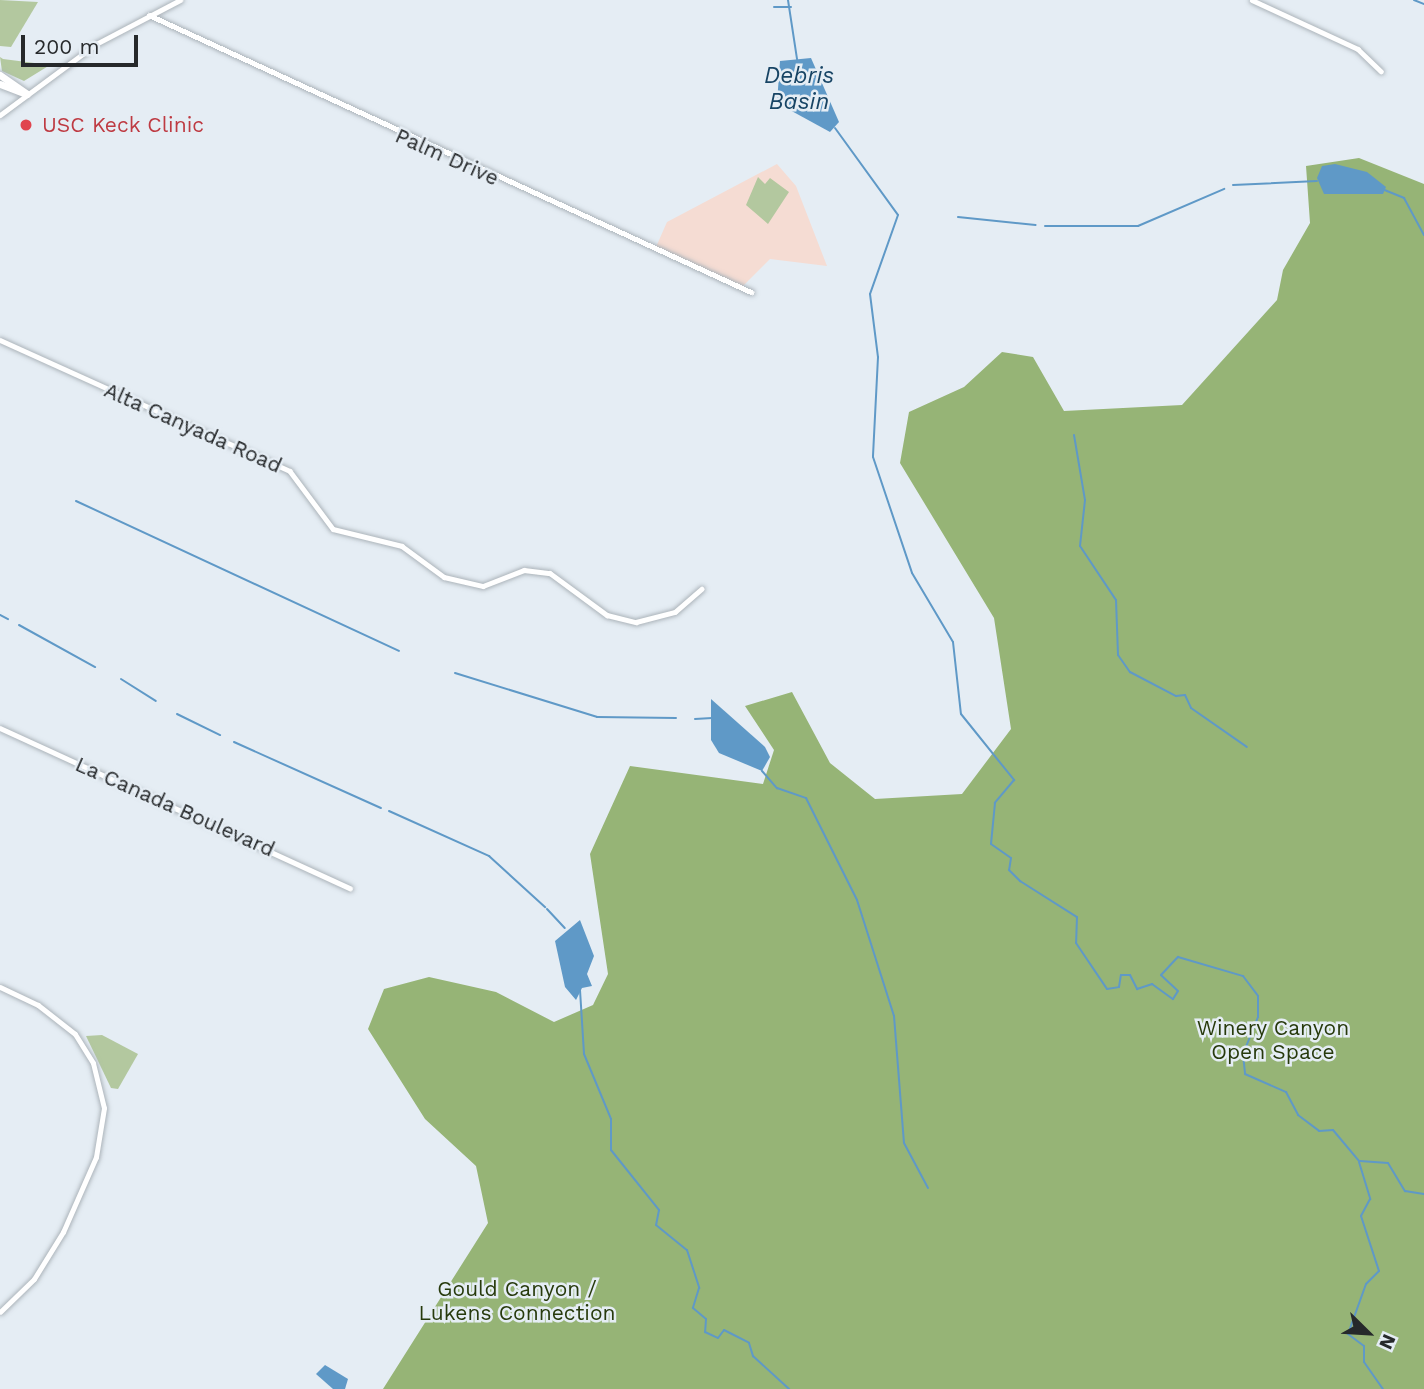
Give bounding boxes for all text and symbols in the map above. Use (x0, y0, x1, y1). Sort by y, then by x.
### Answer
scale bar (24, 21, 142, 65)
text: 200 m (34, 34, 100, 59)
water label: Debris Basin (764, 62, 834, 116)
place label: USC Keck Clinic (42, 112, 204, 138)
marker: USC Keck Clinic (16, 115, 36, 135)
street label: Palm Drive (391, 123, 503, 191)
street label: Alta Canyada Road (100, 377, 286, 479)
street label: La Canada Boulevard (71, 751, 279, 863)
park label: Winery Canyon Open Space (1197, 1015, 1349, 1065)
park label: Gould Canyon / Lukens Connection (418, 1276, 616, 1326)
north arrow (1333, 1298, 1403, 1368)
text: N (1374, 1331, 1401, 1353)

